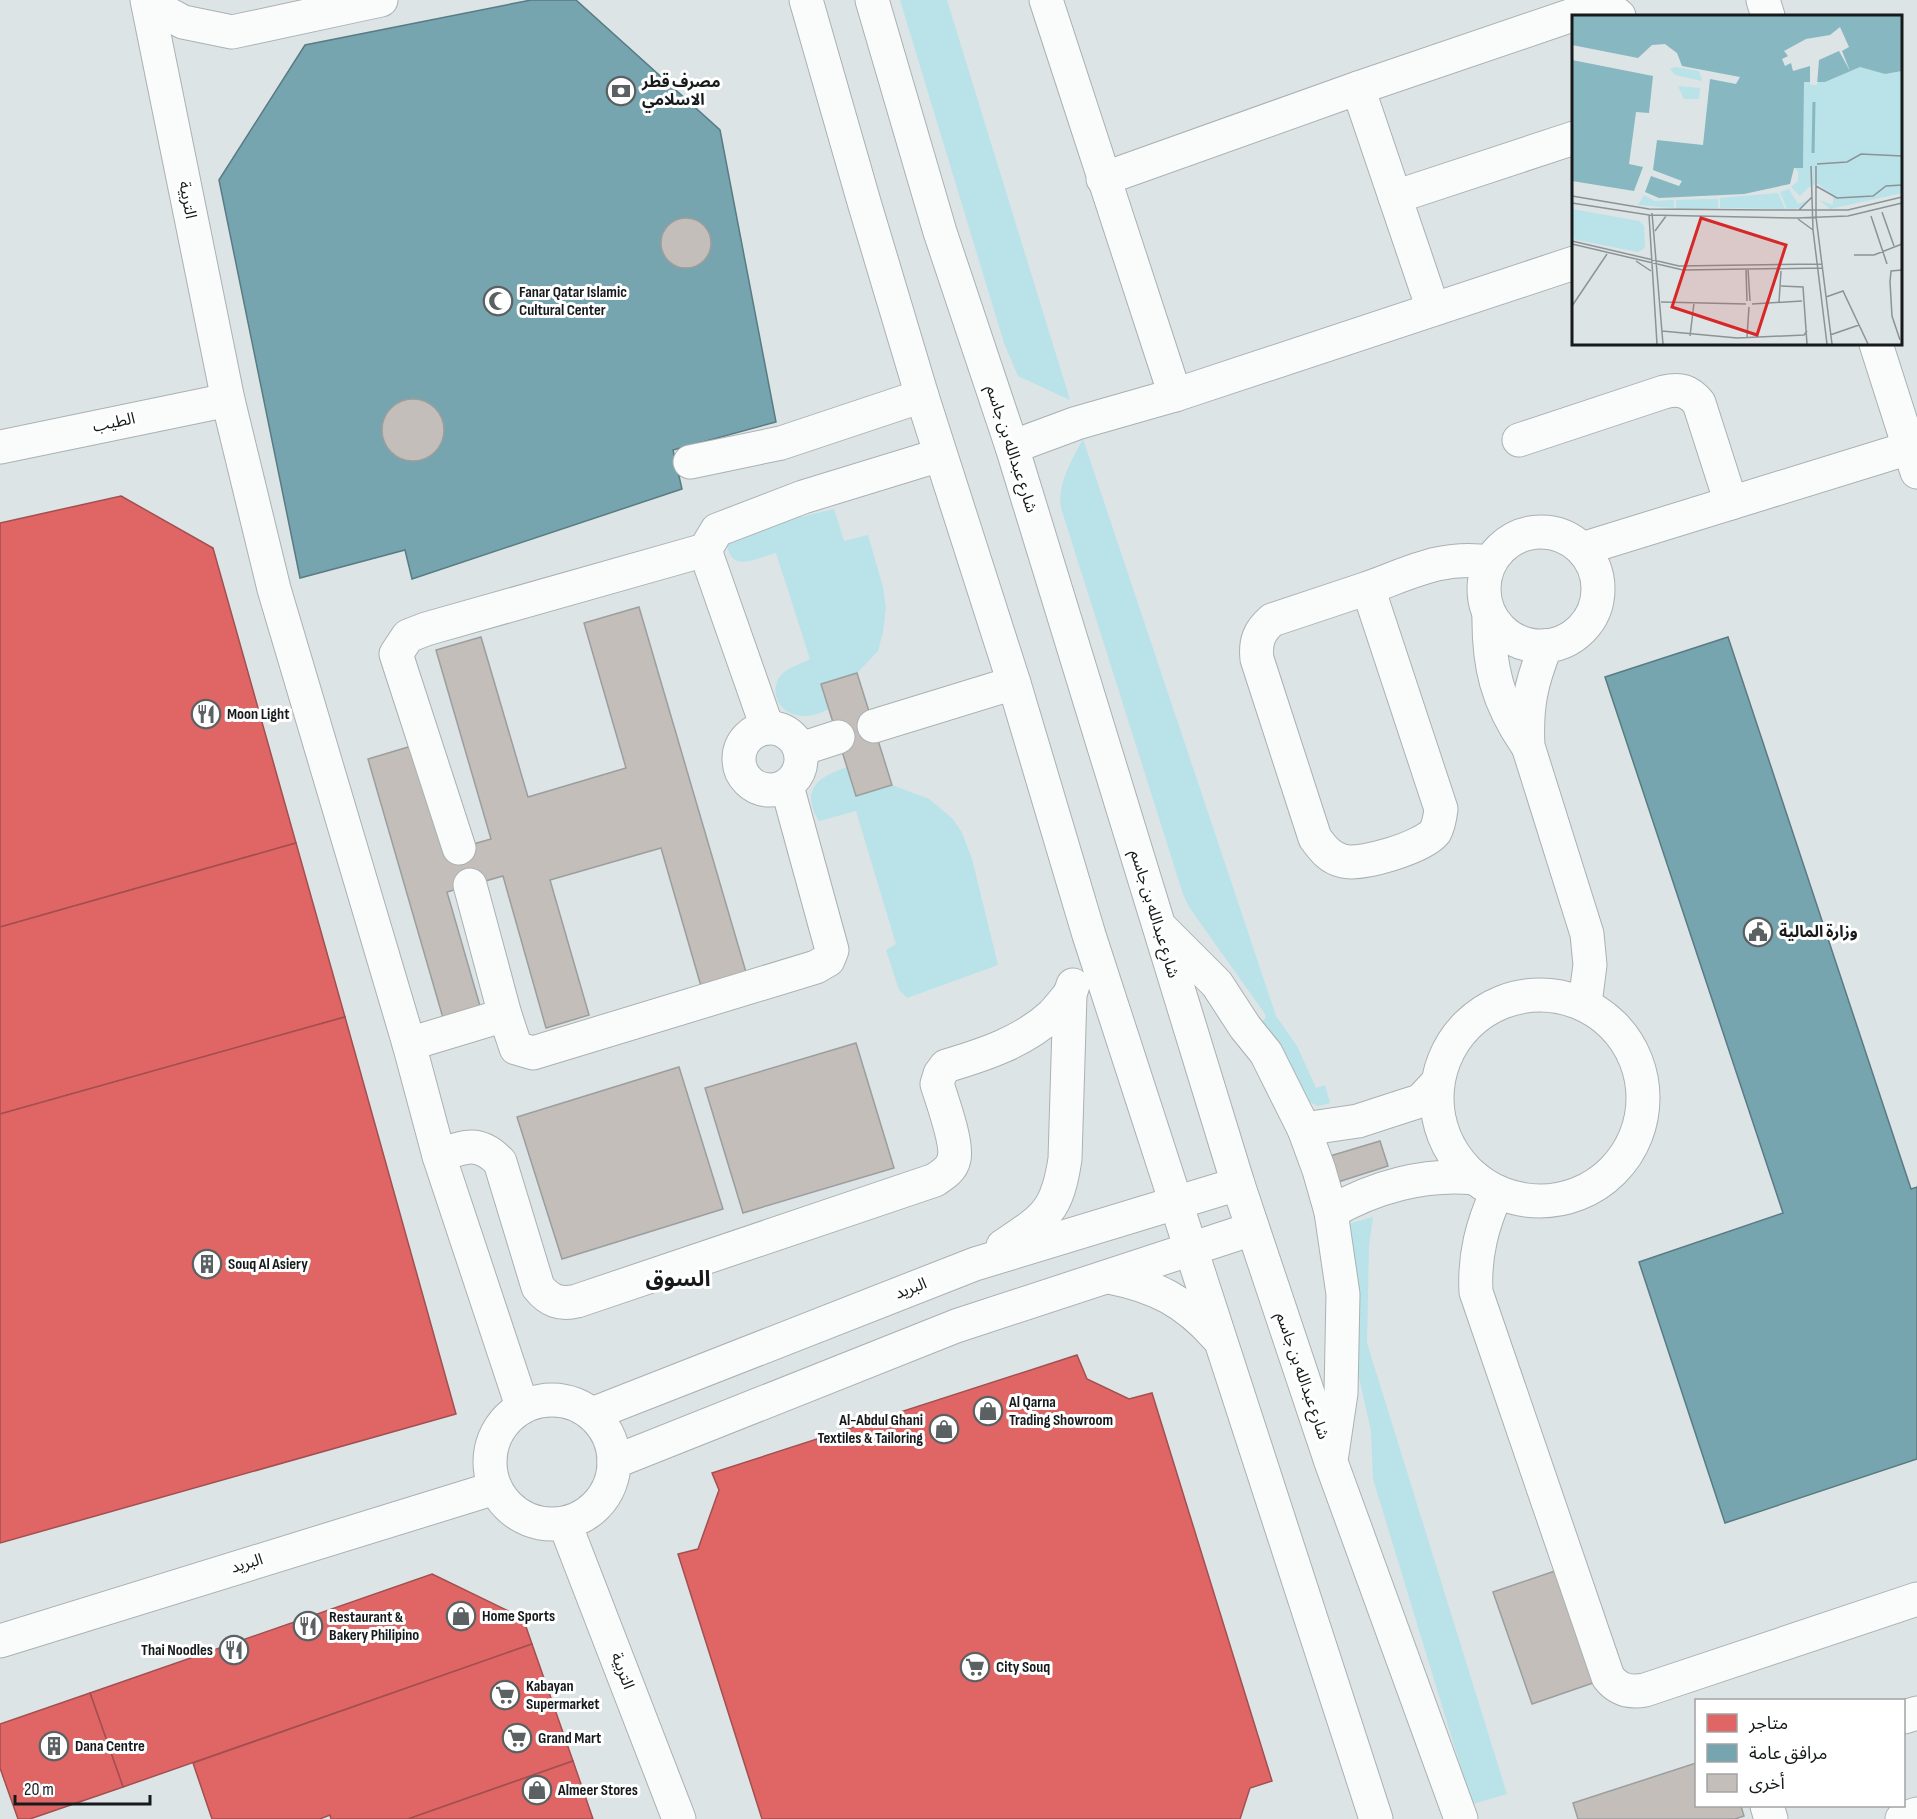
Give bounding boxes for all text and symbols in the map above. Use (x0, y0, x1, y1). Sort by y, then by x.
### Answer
inset map (1572, 15, 1902, 345)
place label: مصرف قطر الاسلامي (641, 72, 720, 112)
bank icon: مصرف قطر الاسلامي (605, 75, 637, 107)
street label: التربية (174, 180, 200, 220)
place label: Fanar Qatar Islamic Cultural Center (519, 283, 627, 320)
mosque icon: Fanar Qatar Islamic Cultural Center (482, 285, 514, 317)
street label: شارع عبدالله بن جاسم (980, 383, 1041, 516)
street label: الطيب (91, 409, 137, 437)
restaurant icon: Moon Light (190, 698, 222, 730)
place label: Moon Light (227, 705, 289, 724)
street label: شارع عبدالله بن جاسم (1124, 848, 1183, 981)
public building icon: وزارة المالية (1742, 916, 1774, 948)
place label: وزارة المالية (1779, 922, 1858, 942)
building icon: Souq Al Asiery (191, 1248, 223, 1280)
place label: Souq Al Asiery (228, 1255, 308, 1274)
district label: السوق (646, 1266, 710, 1293)
street label: البريد (892, 1274, 930, 1304)
street label: شارع عبدالله بن جاسم (1269, 1310, 1333, 1443)
place label: Al Qarna Trading Showroom (1008, 1393, 1113, 1430)
shop icon: Al Qarna Trading Showroom (972, 1395, 1004, 1427)
place label: Al-Abdul Ghani Textiles & Tailoring (817, 1411, 923, 1448)
shop icon: Al-Abdul Ghani Textiles & Tailoring (928, 1413, 960, 1445)
street label: البريد (229, 1550, 265, 1578)
shop icon: Home Sports (445, 1600, 477, 1632)
place label: Home Sports (482, 1607, 555, 1626)
place label: Restaurant & Bakery Philipino (329, 1608, 419, 1645)
restaurant icon: Restaurant & Bakery Philipino (292, 1610, 324, 1642)
restaurant icon: Thai Noodles (218, 1634, 250, 1666)
place label: Thai Noodles (141, 1641, 213, 1660)
street label: التربية (606, 1650, 638, 1692)
supermarket icon: City Souq (959, 1651, 991, 1683)
place label: City Souq (996, 1658, 1050, 1677)
place label: Kabayan Supermarket (526, 1677, 600, 1714)
supermarket icon: Kabayan Supermarket (489, 1679, 521, 1711)
legend (1695, 1699, 1905, 1807)
text: متاجر (1748, 1713, 1788, 1734)
supermarket icon: Grand Mart (501, 1722, 533, 1754)
place label: Grand Mart (538, 1729, 601, 1748)
building icon: Dana Centre (38, 1730, 70, 1762)
place label: Dana Centre (75, 1737, 145, 1756)
text: مرافق عامة (1749, 1743, 1827, 1764)
scale bar (15, 1768, 150, 1806)
text: أخرى (1749, 1772, 1785, 1794)
shop icon: Almeer Stores (521, 1774, 553, 1806)
text: 20 m (24, 1779, 54, 1800)
place label: Almeer Stores (557, 1781, 638, 1800)

